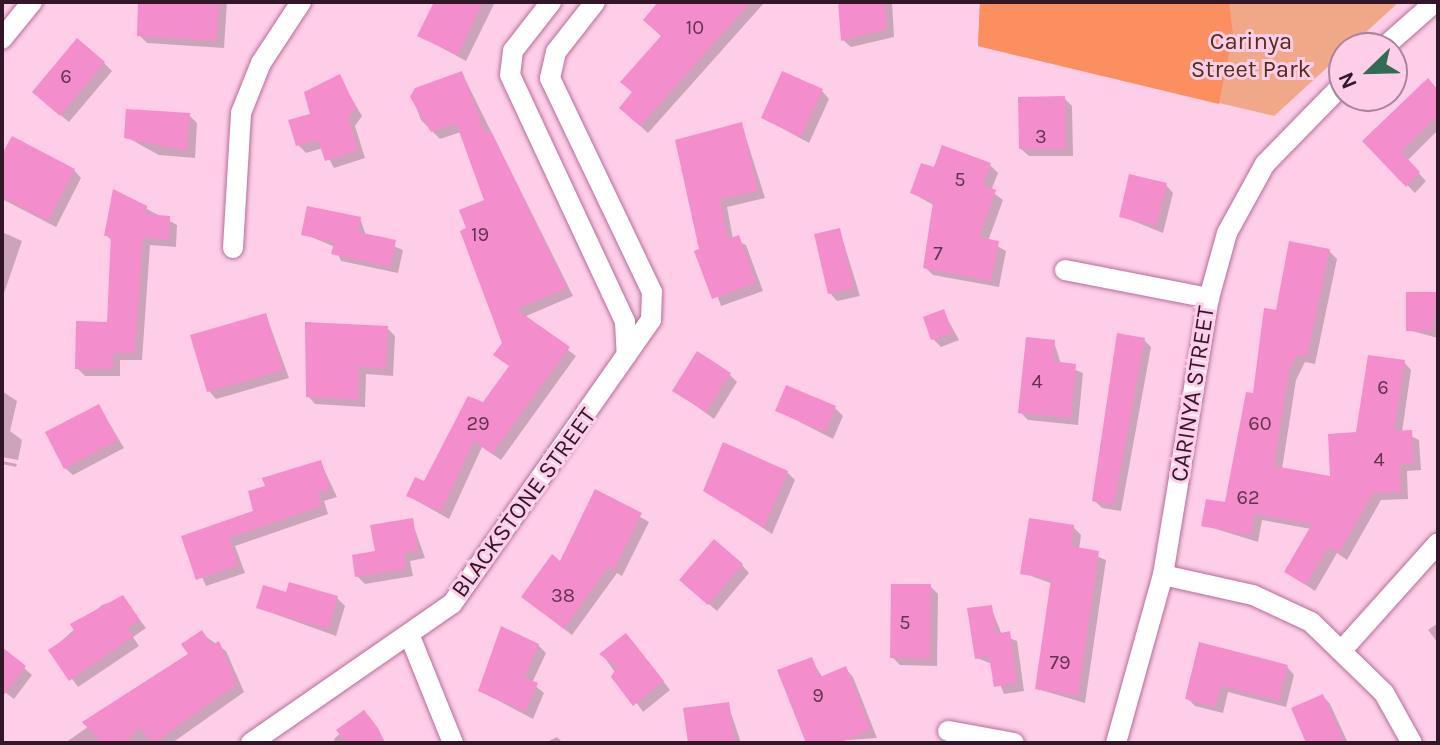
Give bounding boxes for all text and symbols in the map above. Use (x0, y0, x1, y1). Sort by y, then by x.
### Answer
house number: 10 (686, 15, 704, 39)
park label: Carinya Street Park (1191, 28, 1311, 84)
north arrow (1328, 32, 1408, 112)
house number: 6 (60, 64, 72, 88)
text: N (1333, 68, 1363, 93)
house number: 3 (1035, 124, 1047, 148)
house number: 5 (954, 167, 966, 191)
house number: 19 (471, 222, 489, 246)
house number: 7 (933, 241, 943, 265)
street label: CARINYA STREET (1165, 304, 1221, 484)
house number: 4 (1031, 369, 1043, 393)
house number: 6 (1377, 375, 1389, 399)
street label: BLACKSTONE STREET (446, 403, 602, 603)
house number: 29 (466, 411, 490, 435)
house number: 60 (1248, 411, 1272, 435)
house number: 4 (1373, 447, 1385, 471)
house number: 62 (1236, 485, 1260, 509)
house number: 38 (551, 583, 575, 607)
house number: 5 (899, 610, 911, 634)
house number: 79 (1050, 650, 1070, 674)
house number: 9 (812, 683, 824, 707)

